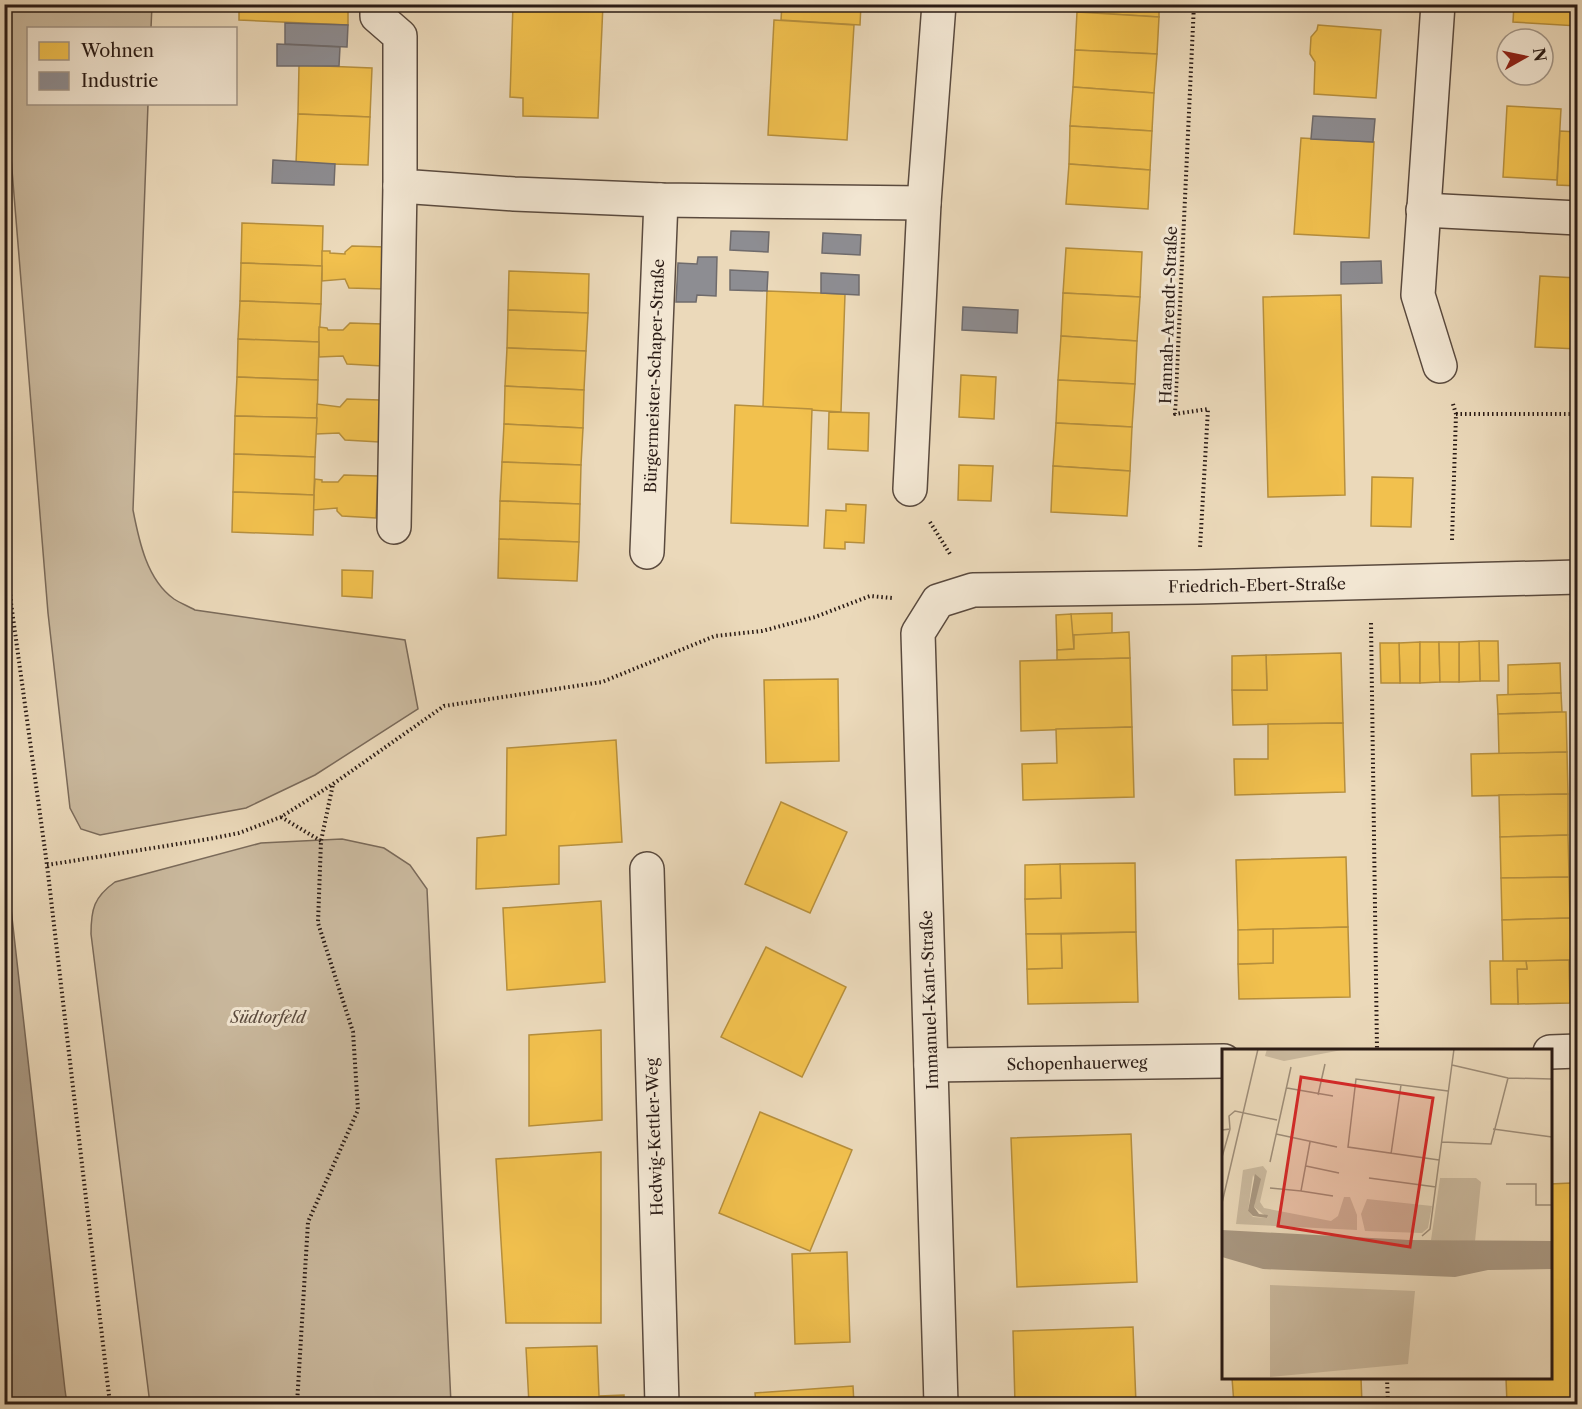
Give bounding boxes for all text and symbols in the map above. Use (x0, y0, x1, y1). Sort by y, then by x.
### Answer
legend (27, 27, 237, 105)
north arrow (1495, 27, 1555, 87)
text: Wohnen (80, 40, 154, 62)
text: N (1529, 46, 1551, 63)
text: Industrie (81, 70, 158, 92)
street label: Hannah-Arendt-Straße (1155, 226, 1181, 404)
street label: Bürgermeister-Schaper-Straße (640, 259, 668, 493)
street label: Friedrich-Ebert-Straße (1168, 573, 1346, 597)
street label: Immanuel-Kant-Straße (916, 910, 942, 1090)
park label: Südtorfeld (229, 1007, 307, 1027)
inset map (1222, 1049, 1552, 1379)
street label: Schopenhauerweg (1006, 1052, 1148, 1074)
street label: Hedwig-Kettler-Weg (641, 1057, 667, 1216)

